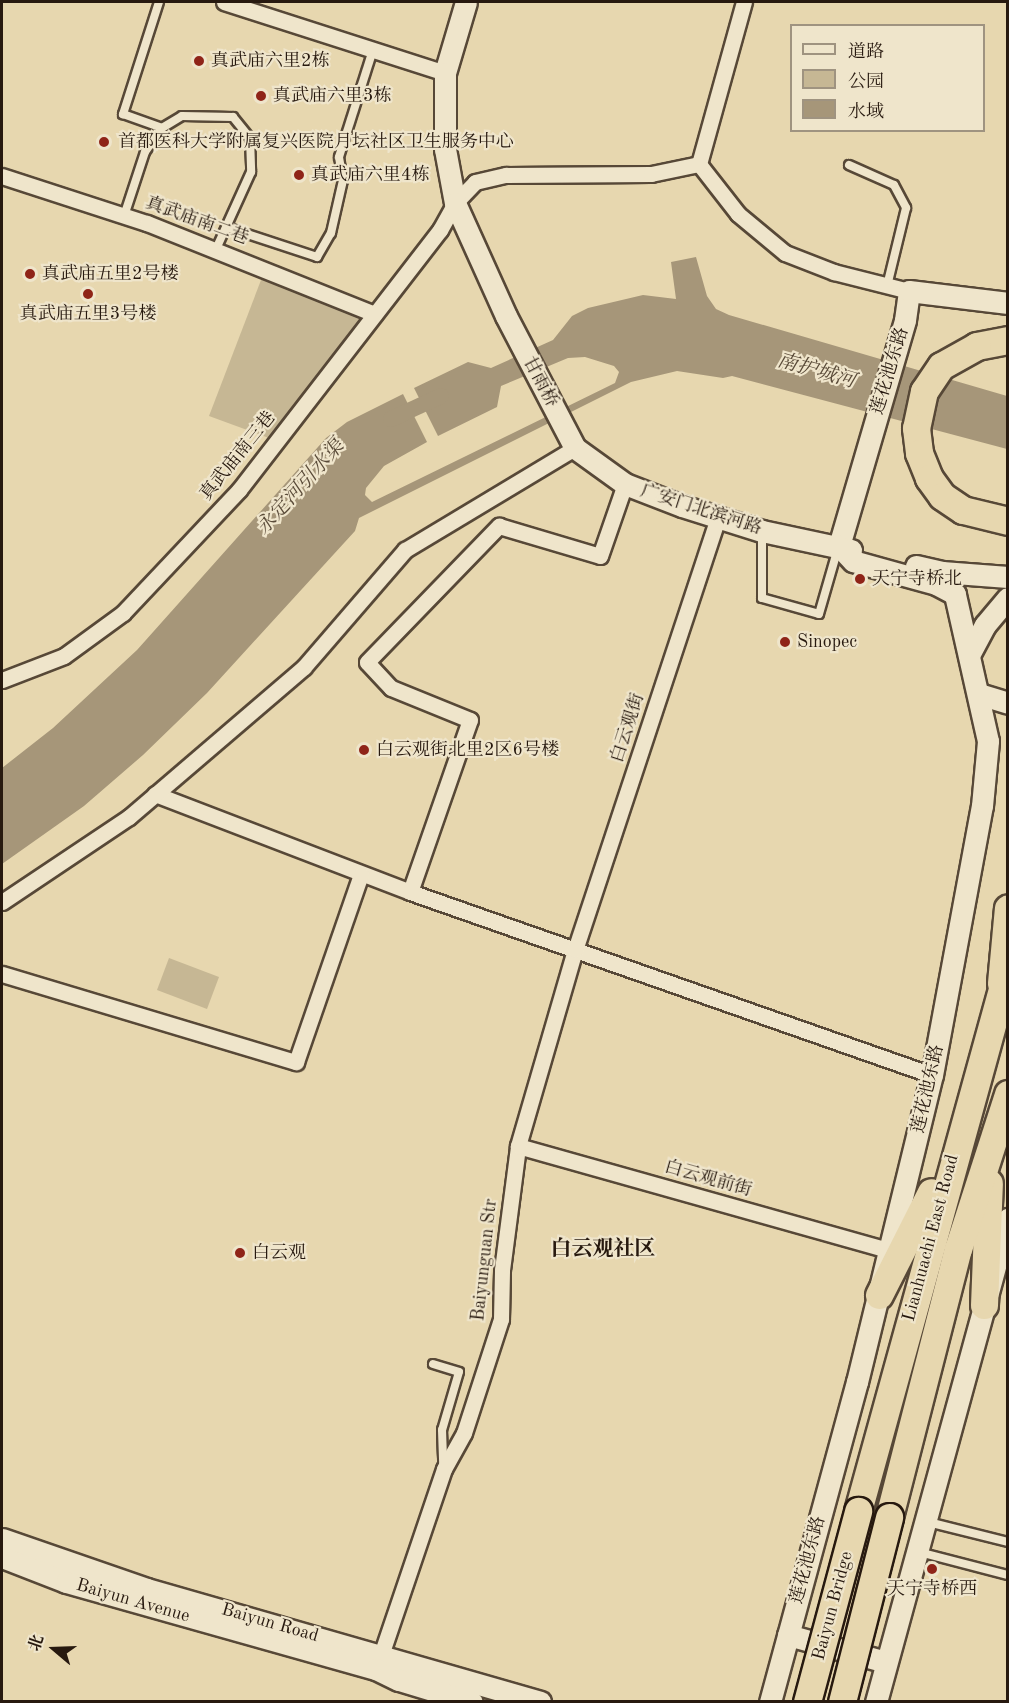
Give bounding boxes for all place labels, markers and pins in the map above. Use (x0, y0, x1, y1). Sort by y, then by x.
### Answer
place label: 真武庙六里2栋 (211, 50, 329, 72)
marker: 真武庙六里2栋 (192, 54, 206, 68)
place label: 真武庙六里3栋 (273, 85, 391, 107)
marker: 真武庙六里3栋 (254, 89, 268, 103)
place label: 首都医科大学附属复兴医院月坛社区卫生服务中心 (118, 131, 514, 153)
marker: 首都医科大学附属复兴医院月坛社区卫生服务中心 (95, 133, 113, 151)
place label: 真武庙六里4栋 (311, 164, 429, 186)
marker: 真武庙六里4栋 (292, 168, 306, 182)
place label: 真武庙五里2号楼 (42, 263, 178, 285)
marker: 真武庙五里2号楼 (23, 267, 37, 281)
marker: 真武庙五里3号楼 (81, 287, 95, 301)
place label: 真武庙五里3号楼 (20, 303, 156, 325)
place label: 天宁寺桥北 (872, 568, 962, 590)
marker: 天宁寺桥北 (853, 572, 867, 586)
place label: Sinopec (797, 631, 857, 653)
marker: Sinopec (778, 635, 792, 649)
place label: 白云观街北里2区6号楼 (376, 739, 559, 761)
marker: 白云观街北里2区6号楼 (357, 743, 371, 757)
place label: 白云观 (252, 1242, 306, 1264)
marker: 白云观 (233, 1246, 247, 1260)
marker: 天宁寺桥西 (925, 1562, 939, 1576)
place label: 天宁寺桥西 (887, 1578, 977, 1600)

